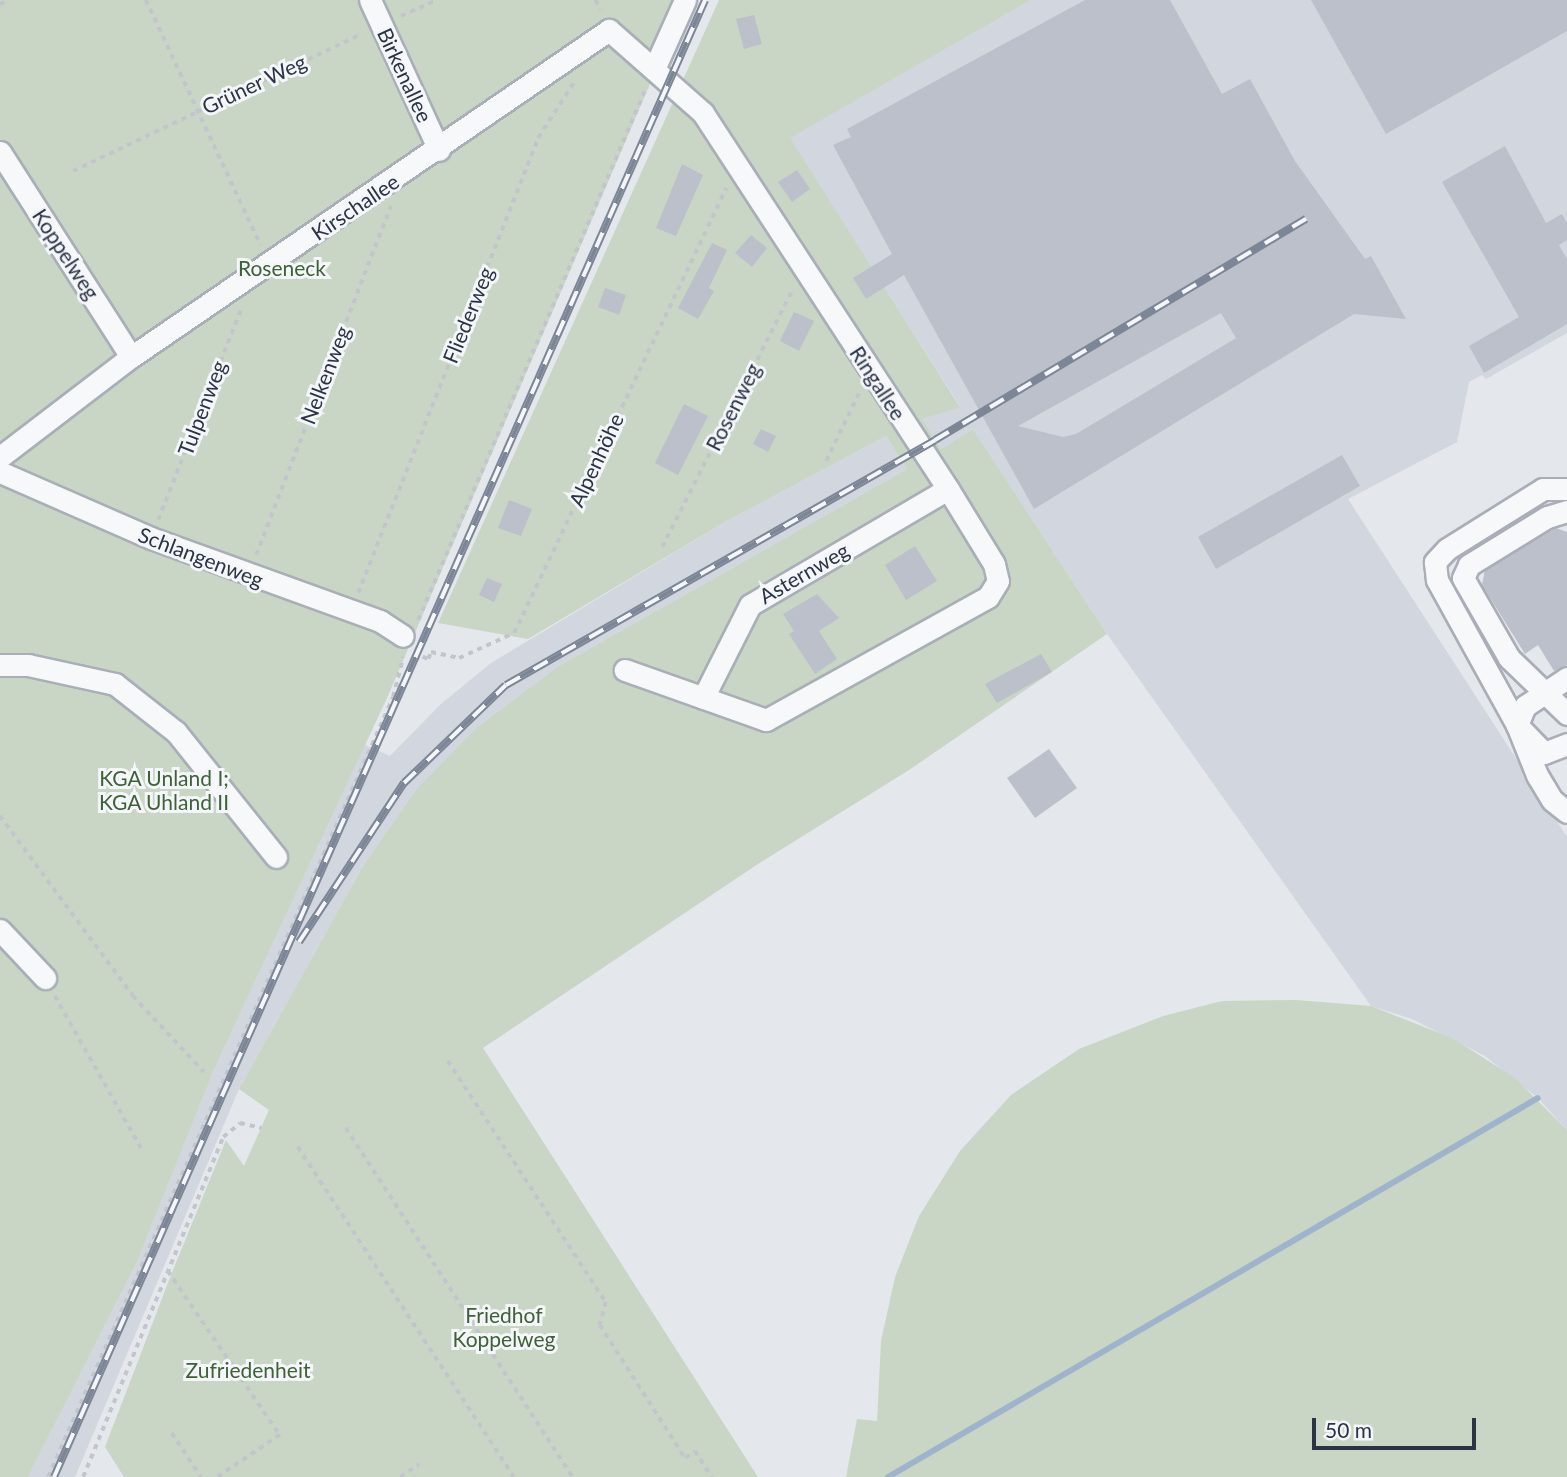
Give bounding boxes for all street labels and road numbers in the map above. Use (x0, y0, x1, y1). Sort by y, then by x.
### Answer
street label: Birkenallee (372, 24, 438, 126)
street label: Grüner Weg (198, 49, 310, 119)
street label: Kirschallee (307, 169, 403, 245)
street label: Koppelweg (27, 204, 105, 304)
street label: Fliederweg (437, 263, 499, 367)
street label: Nelkenweg (295, 322, 355, 428)
street label: Ringallee (845, 341, 911, 425)
street label: Tulpenweg (172, 357, 232, 459)
street label: Rosenweg (700, 359, 766, 455)
street label: Alpenhöhe (563, 409, 629, 511)
street label: Schlangenweg (135, 522, 267, 592)
street label: Asternweg (755, 537, 853, 609)

